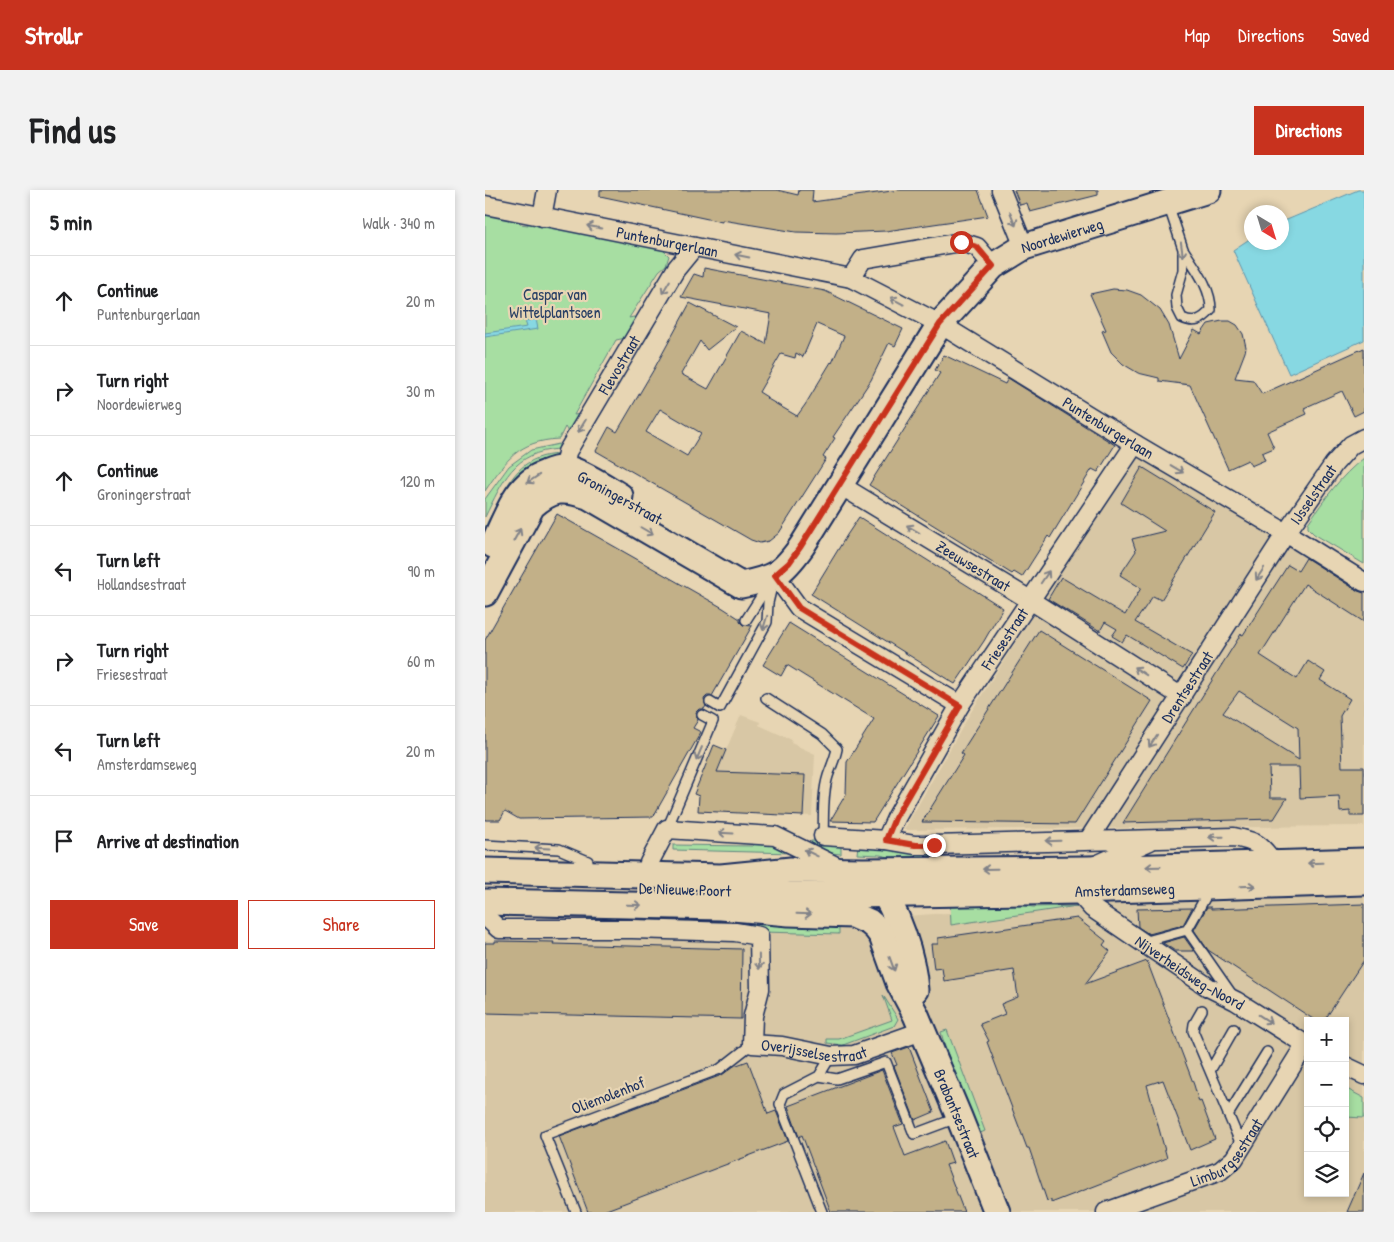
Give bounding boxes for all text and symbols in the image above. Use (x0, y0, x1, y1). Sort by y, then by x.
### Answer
text: Strollr (25, 19, 83, 51)
text: Map (1185, 23, 1210, 48)
text: Directions (1238, 23, 1304, 48)
text: Saved (1332, 23, 1369, 48)
button: Directions (1254, 106, 1364, 155)
text: Find us (30, 107, 116, 154)
north arrow (1244, 205, 1289, 250)
text: 5 min (50, 208, 92, 237)
one-way arrow (1009, 211, 1018, 226)
text: Walk · 340 m (363, 212, 435, 234)
street label: Noordewierweg (1018, 212, 1106, 258)
street label: Puntenburgerlaan (615, 220, 720, 262)
one-way arrow (587, 222, 603, 231)
route start (950, 231, 973, 254)
one-way arrow (1177, 242, 1187, 258)
one-way arrow (735, 251, 751, 261)
text: Continue (97, 277, 158, 303)
one-way arrow (660, 279, 670, 293)
park label: Caspar van Wittelplantsoen (509, 283, 601, 323)
icon: ahead (50, 287, 78, 315)
text: 20 m (406, 290, 435, 312)
one-way arrow (890, 296, 905, 305)
text: Puntenburgerlaan (97, 303, 200, 325)
street label: Flevostraat (592, 331, 645, 399)
text: Turn right (97, 367, 168, 393)
icon: right (50, 377, 78, 405)
text: 30 m (406, 380, 435, 402)
street label: Puntenburgerlaan (1059, 391, 1158, 464)
text: Noordewierweg (97, 393, 182, 415)
one-way arrow (577, 419, 587, 433)
text: Continue (97, 457, 158, 483)
street label: IJsselstraat (1284, 460, 1342, 529)
one-way arrow (1169, 464, 1183, 474)
street label: Groningerstraat (574, 465, 667, 530)
icon: ahead (50, 467, 78, 495)
text: 120 m (400, 470, 435, 492)
one-way arrow (527, 475, 541, 485)
text: Groningerstraat (97, 483, 191, 505)
one-way arrow (907, 524, 921, 534)
one-way arrow (640, 526, 655, 536)
one-way arrow (512, 527, 522, 542)
street label: Zeeuwsestraat (932, 535, 1015, 597)
text: Turn left (97, 547, 160, 573)
icon: left (50, 557, 78, 585)
text: 90 m (407, 560, 435, 582)
one-way arrow (1254, 567, 1264, 581)
one-way arrow (1041, 571, 1051, 585)
text: Hollandsestraat (97, 573, 186, 595)
street label: Friesestraat (975, 603, 1034, 675)
one-way arrow (759, 615, 769, 631)
text: Turn right (97, 637, 168, 663)
street label: Drentsestraat (1156, 646, 1219, 727)
icon: right (50, 647, 78, 675)
text: 60 m (407, 650, 435, 672)
text: Friesestraat (97, 663, 168, 685)
one-way arrow (1134, 666, 1148, 676)
text: Turn left (97, 727, 160, 753)
one-way arrow (1148, 733, 1158, 747)
icon: left (50, 737, 78, 765)
text: 20 m (406, 740, 435, 762)
one-way arrow (694, 746, 704, 761)
text: Amsterdamseweg (97, 753, 197, 775)
icon: arrive (50, 827, 78, 855)
text: Arrive at destination (97, 828, 239, 854)
one-way arrow (718, 828, 734, 837)
one-way arrow (1208, 832, 1224, 842)
route end (923, 834, 946, 857)
one-way arrow (1046, 836, 1062, 846)
one-way arrow (534, 843, 550, 852)
one-way arrow (804, 848, 819, 858)
one-way arrow (1308, 858, 1324, 867)
one-way arrow (1145, 862, 1162, 872)
one-way arrow (983, 864, 999, 874)
street label: De Nieuwe Poort (639, 876, 732, 902)
street label: Amsterdamseweg (1074, 877, 1175, 902)
one-way arrow (1240, 881, 1256, 890)
button: Save (50, 900, 238, 949)
button: Share (248, 900, 435, 949)
one-way arrow (626, 900, 642, 910)
one-way arrow (796, 909, 812, 918)
street label: Nijverheidsweg-Noord (1131, 930, 1249, 1015)
one-way arrow (755, 954, 764, 970)
one-way arrow (888, 955, 897, 971)
one-way arrow (1258, 1014, 1272, 1024)
map controls (1304, 1017, 1349, 1197)
button: + (1304, 1017, 1349, 1062)
street label: Overijsselsestraat (761, 1034, 870, 1067)
button: − (1304, 1062, 1349, 1107)
street label: Brabantsestraat (929, 1065, 986, 1162)
street label: Oliemolenhof (568, 1071, 648, 1119)
button: locate (1304, 1107, 1349, 1152)
street label: Limburgsestraat (1187, 1114, 1268, 1192)
button: layers (1304, 1152, 1349, 1197)

